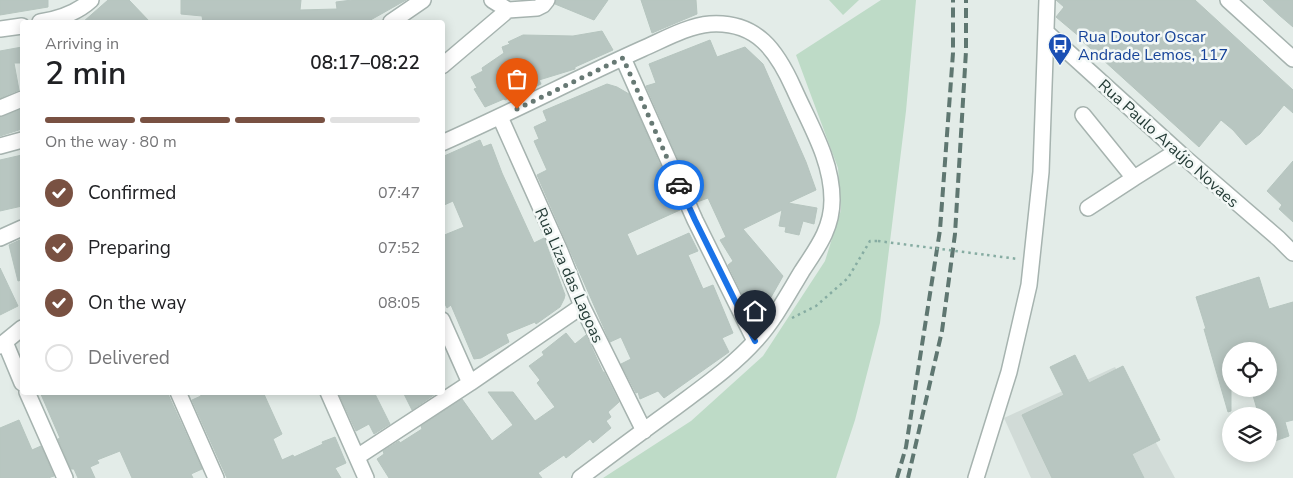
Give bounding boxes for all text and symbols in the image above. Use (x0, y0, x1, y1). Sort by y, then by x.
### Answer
place label: Rua Doutor Oscar Andrade Lemos, 117 (1078, 26, 1228, 66)
bus stop icon: Rua Doutor Oscar Andrade Lemos, 117 (1047, 32, 1073, 66)
text: Arriving in (45, 33, 119, 55)
text: 08:17–08:22 (310, 50, 420, 76)
text: 2 min (45, 52, 127, 95)
pin (496, 58, 538, 109)
icon: bag (503, 65, 531, 93)
street label: Rua Paulo Araújo Novaes (1093, 75, 1243, 213)
text: On the way · 80 m (45, 131, 177, 153)
courier (654, 160, 704, 210)
icon: car (665, 171, 693, 199)
icon: check (45, 179, 73, 207)
text: Confirmed (88, 180, 176, 206)
text: 07:47 (378, 182, 420, 204)
street label: Rua Liza das Lagoas (529, 204, 609, 346)
icon: check (45, 234, 73, 262)
text: Preparing (88, 235, 171, 261)
text: 07:52 (378, 237, 420, 259)
icon: check (45, 289, 73, 317)
text: On the way (88, 290, 186, 316)
pin (734, 290, 776, 341)
text: 08:05 (378, 292, 420, 314)
icon: home (741, 297, 769, 325)
map controls (1222, 342, 1277, 462)
button: locate (1222, 342, 1277, 397)
text: Delivered (88, 345, 170, 371)
button: layers (1222, 407, 1277, 462)

